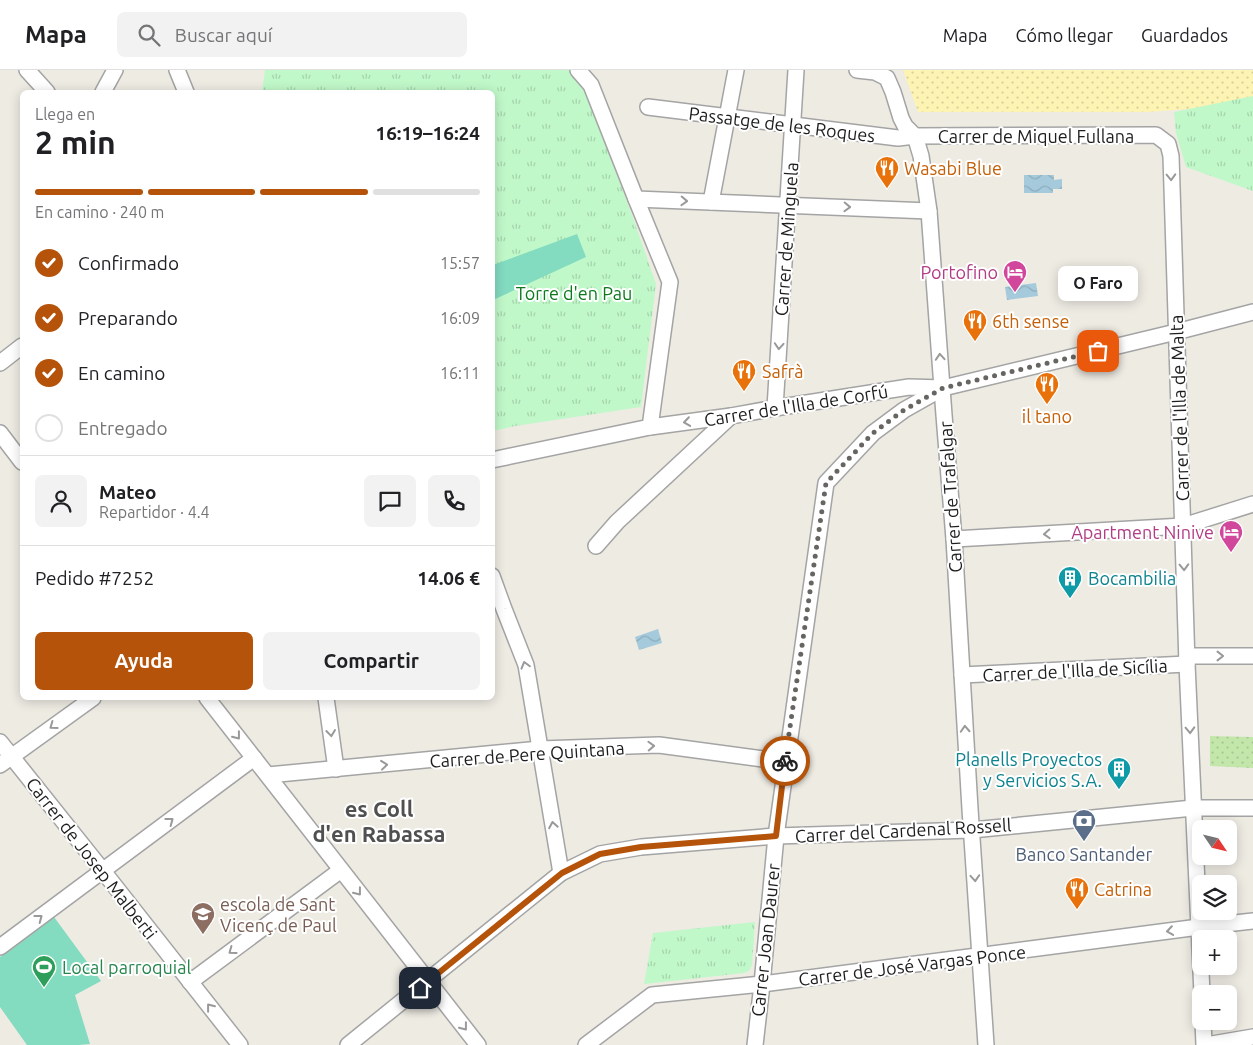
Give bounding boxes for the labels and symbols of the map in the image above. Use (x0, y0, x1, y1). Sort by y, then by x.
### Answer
street label: Passatge de les Roques (688, 103, 877, 145)
street label: Carrer de Miquel Fullana (938, 126, 1134, 146)
restaurant icon: Wasabi Blue (874, 155, 900, 189)
place label: Wasabi Blue (904, 158, 1002, 178)
street label: Carrer de Minguela (771, 161, 801, 317)
one-way arrow (1166, 174, 1177, 182)
one-way arrow (680, 195, 688, 206)
one-way arrow (843, 202, 851, 212)
hotel icon: Portofino (1002, 259, 1028, 293)
place label: Portofino (920, 262, 998, 282)
callout: O Faro (1058, 266, 1138, 301)
park label: Torre d'en Pau (516, 283, 632, 303)
restaurant icon: 6th sense (962, 308, 988, 342)
place label: 6th sense (992, 311, 1069, 331)
street label: Carrer de l'Illa de Malta (1166, 315, 1192, 501)
pin (1077, 330, 1119, 372)
one-way arrow (774, 342, 785, 350)
one-way arrow (935, 353, 946, 361)
restaurant icon: Safrà (731, 358, 757, 392)
place label: Safrà (762, 361, 804, 381)
restaurant icon: il tano (1034, 371, 1060, 405)
street label: Carrer de l'Illa de Corfú (703, 381, 889, 429)
place label: il tano (1022, 406, 1072, 426)
one-way arrow (682, 416, 690, 427)
street label: Carrer de Trafalgar (935, 420, 965, 574)
hotel icon: Apartment Ninive (1218, 519, 1244, 553)
place label: Apartment Ninive (1071, 522, 1214, 542)
one-way arrow (1042, 528, 1050, 539)
one-way arrow (1179, 564, 1189, 571)
building icon: Bocambilia (1057, 565, 1083, 599)
place label: Bocambilia (1088, 568, 1176, 588)
one-way arrow (1216, 651, 1224, 661)
street label: Carrer de l'Illa de Sicília (982, 655, 1168, 685)
one-way arrow (521, 662, 531, 670)
one-way arrow (50, 720, 59, 729)
one-way arrow (960, 724, 971, 732)
one-way arrow (1185, 726, 1195, 734)
one-way arrow (231, 730, 239, 739)
one-way arrow (325, 730, 336, 738)
courier (760, 736, 810, 786)
street label: Carrer de Pere Quintana (429, 737, 625, 772)
one-way arrow (648, 741, 655, 751)
place label: Planells Proyectos y Servicios S.A. (955, 749, 1102, 790)
building icon: Planells Proyectos y Servicios S.A. (1106, 756, 1132, 790)
one-way arrow (380, 760, 388, 771)
street label: Carrer de Josep Malberti (23, 773, 161, 943)
district label: es Coll d'en Rabassa (312, 796, 446, 846)
bank icon: Banco Santander (1071, 808, 1097, 842)
street label: Carrer del Cardenal Rossell (794, 814, 1012, 846)
one-way arrow (164, 819, 173, 827)
north arrow (1192, 820, 1238, 865)
one-way arrow (549, 821, 559, 830)
place label: Banco Santander (1016, 844, 1153, 864)
street label: Carrer Joan Daurer (747, 862, 783, 1017)
one-way arrow (969, 875, 980, 883)
restaurant icon: Catrina (1064, 876, 1090, 910)
place label: Catrina (1094, 879, 1152, 899)
one-way arrow (353, 886, 362, 895)
place label: escola de Sant Vicenç de Paul (220, 894, 337, 935)
school or university icon: escola de Sant Vicenç de Paul (190, 901, 216, 935)
one-way arrow (33, 916, 42, 924)
one-way arrow (1166, 925, 1174, 936)
street label: Carrer de José Vargas Ponce (797, 941, 1027, 989)
one-way arrow (228, 945, 238, 954)
sports icon: Local parroquial (31, 954, 57, 988)
place label: Local parroquial (62, 957, 191, 977)
pin (399, 967, 441, 1009)
one-way arrow (207, 1003, 216, 1013)
one-way arrow (458, 1021, 466, 1030)

